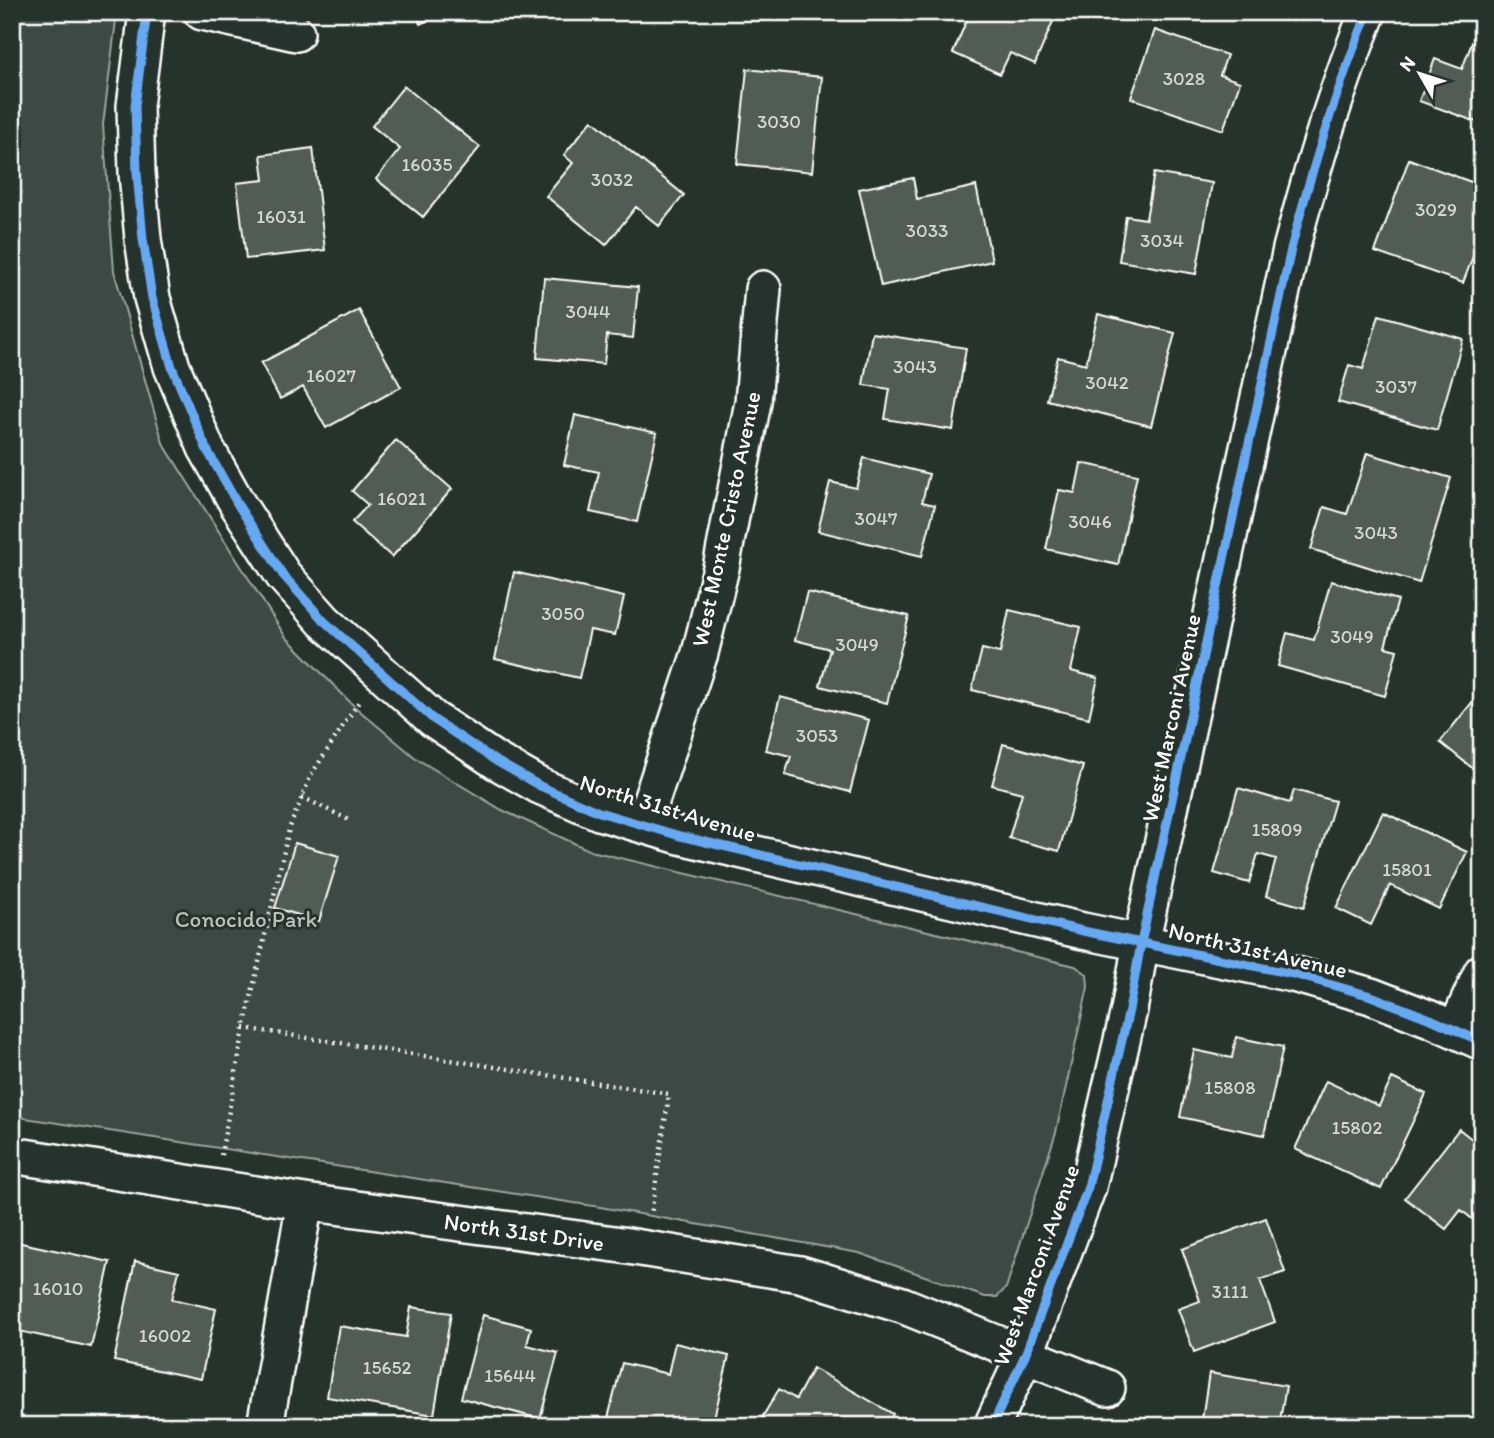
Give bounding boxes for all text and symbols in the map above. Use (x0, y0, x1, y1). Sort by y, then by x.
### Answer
north arrow (1386, 38, 1456, 108)
text: N (1394, 51, 1420, 76)
house number: 3028 (1163, 67, 1205, 90)
house number: 3030 (757, 110, 801, 133)
house number: 16035 (402, 153, 452, 176)
house number: 3032 (591, 168, 633, 191)
house number: 3029 (1415, 198, 1457, 221)
house number: 16031 (256, 205, 306, 228)
house number: 3033 (906, 219, 948, 242)
house number: 3034 (1140, 229, 1184, 252)
house number: 3044 (566, 300, 610, 323)
house number: 3043 (893, 355, 937, 378)
house number: 16027 (306, 364, 356, 387)
house number: 3042 (1085, 371, 1129, 394)
house number: 3037 (1375, 375, 1417, 398)
street label: West Monte Cristo Avenue (685, 389, 767, 649)
house number: 16021 (377, 487, 427, 510)
house number: 3047 (855, 507, 897, 530)
house number: 3046 (1068, 510, 1112, 533)
house number: 3043 (1354, 521, 1398, 544)
house number: 3050 (541, 602, 585, 625)
street label: West Marconi Avenue (1135, 612, 1207, 824)
house number: 3049 (1330, 625, 1374, 648)
house number: 3049 (835, 633, 879, 656)
house number: 3053 (796, 724, 838, 747)
street label: North 31st Avenue (577, 768, 759, 848)
house number: 15809 (1252, 818, 1302, 841)
house number: 15801 (1382, 858, 1432, 881)
park label: Conocido Park (175, 905, 317, 933)
street label: North 31st Avenue (1166, 916, 1350, 984)
house number: 15808 (1204, 1076, 1256, 1099)
house number: 15802 (1332, 1116, 1382, 1139)
street label: West Marconi Avenue (987, 1161, 1085, 1369)
street label: North 31st Drive (442, 1207, 606, 1257)
house number: 16010 (32, 1277, 84, 1300)
house number: 3111 (1212, 1280, 1249, 1303)
house number: 16002 (139, 1324, 191, 1347)
house number: 15652 (363, 1356, 411, 1379)
house number: 15644 (484, 1364, 536, 1387)

